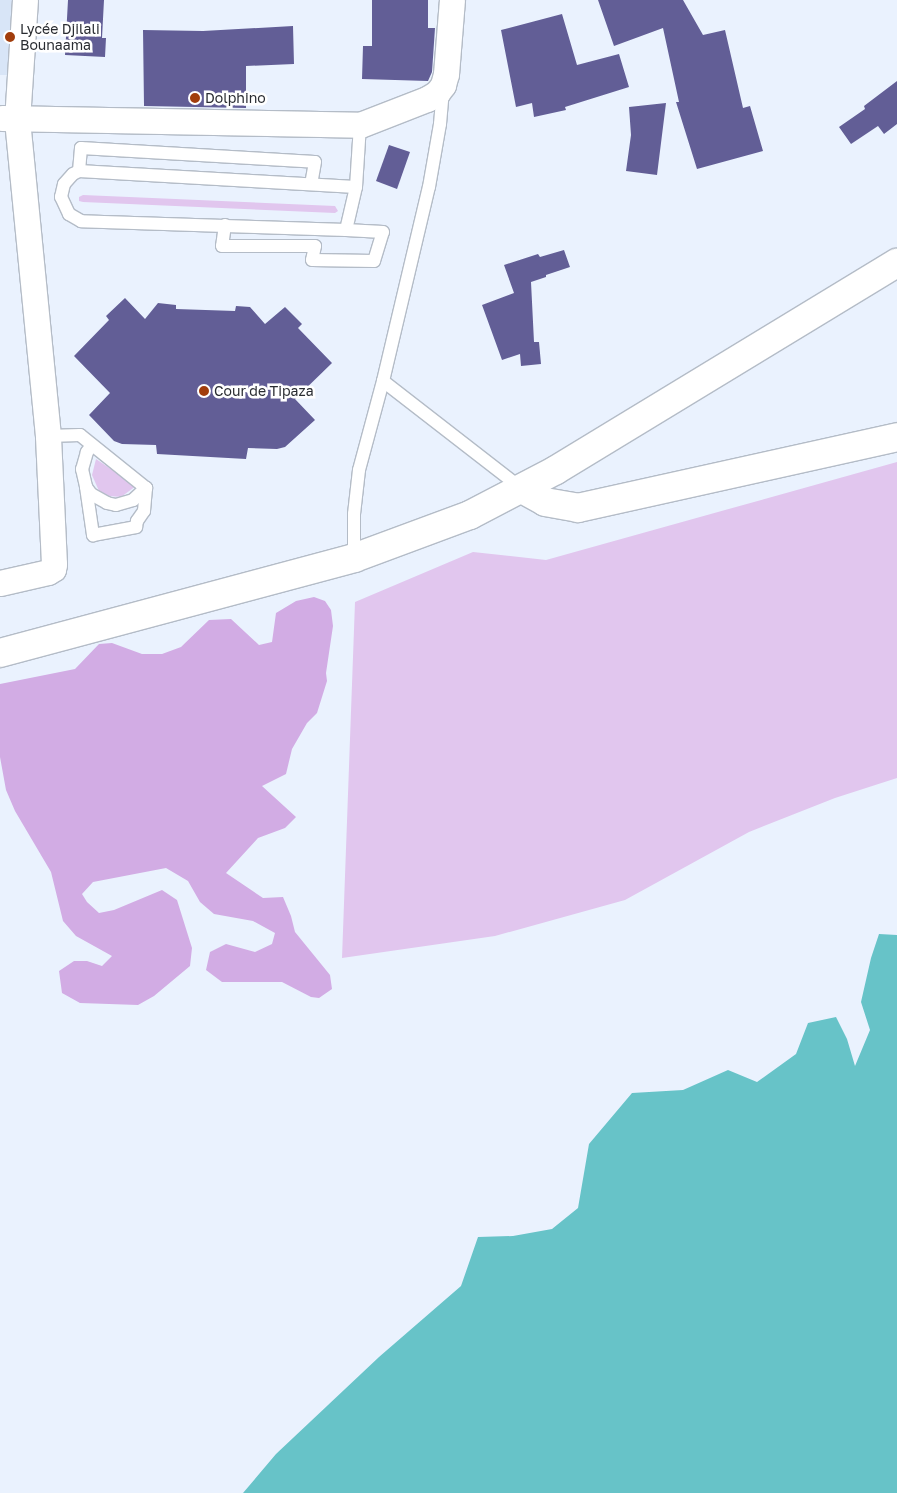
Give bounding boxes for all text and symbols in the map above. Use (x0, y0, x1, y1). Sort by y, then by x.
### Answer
place label: Lycée Djilali Bounaama (20, 21, 100, 54)
marker: Lycée Djilali Bounaama (4, 31, 16, 43)
place label: Dolphino (205, 90, 266, 106)
marker: Dolphino (189, 92, 201, 104)
place label: Cour de Tipaza (214, 383, 314, 399)
marker: Cour de Tipaza (198, 385, 210, 397)

